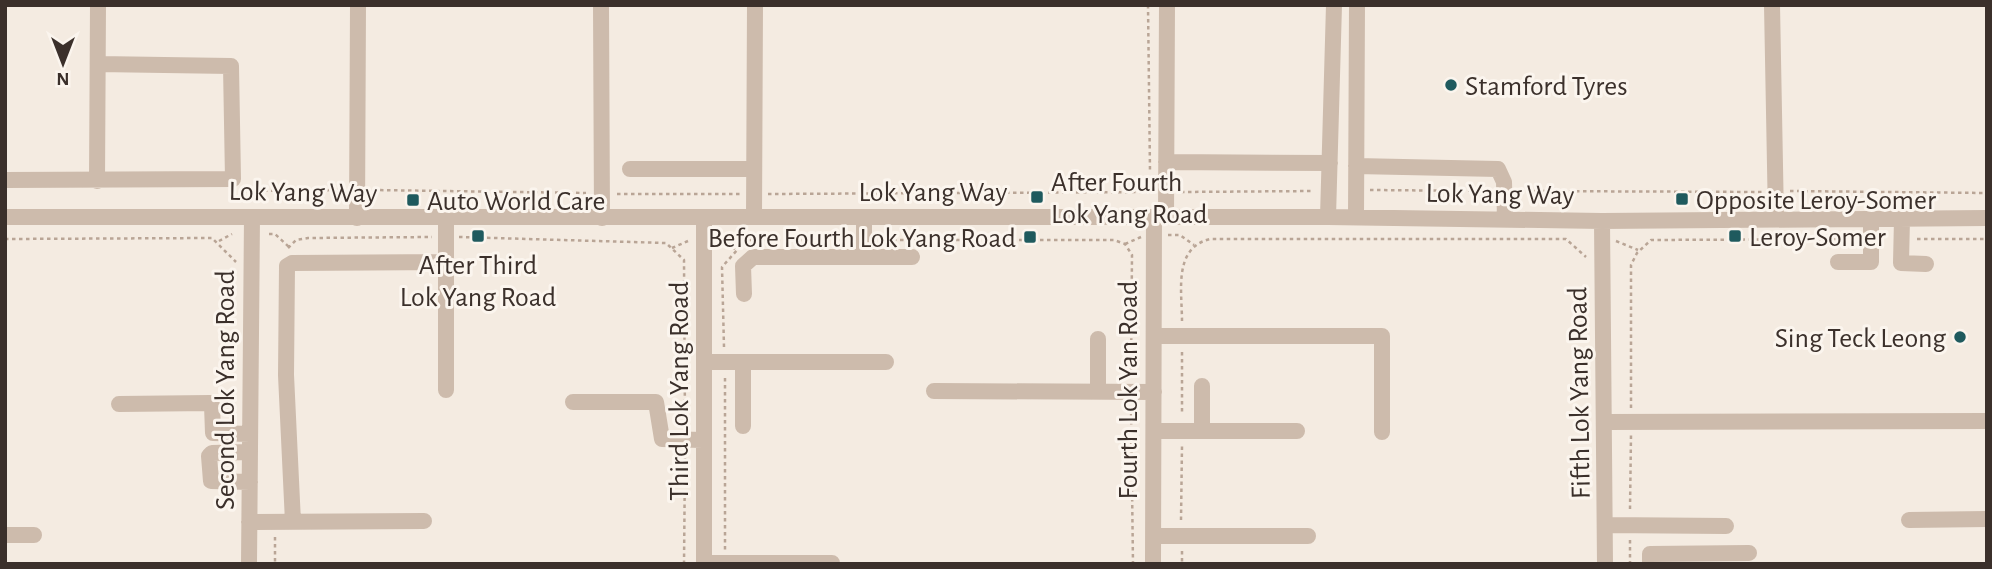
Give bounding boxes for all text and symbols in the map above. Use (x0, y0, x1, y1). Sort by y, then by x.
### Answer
north arrow (28, 28, 98, 98)
text: N (56, 69, 70, 88)
place label: Stamford Tyres (1465, 73, 1628, 101)
marker: Stamford Tyres (1443, 77, 1459, 93)
place label: After Fourth Lok Yang Road (1051, 169, 1207, 229)
street label: Lok Yang Way (228, 178, 378, 208)
street label: Lok Yang Way (859, 179, 1007, 207)
street label: Lok Yang Way (1425, 180, 1575, 210)
place label: Opposite Leroy-Somer (1696, 187, 1936, 215)
place label: Auto World Care (427, 188, 605, 216)
marker: After Fourth Lok Yang Road (1029, 189, 1045, 205)
marker: Opposite Leroy-Somer (1674, 191, 1690, 207)
marker: Auto World Care (405, 192, 421, 208)
place label: Leroy-Somer (1749, 224, 1886, 252)
place label: Before Fourth Lok Yang Road (708, 225, 1016, 253)
marker: After Third Lok Yang Road (470, 228, 486, 244)
marker: Leroy-Somer (1727, 228, 1743, 244)
marker: Before Fourth Lok Yang Road (1022, 229, 1038, 245)
place label: After Third Lok Yang Road (400, 252, 556, 312)
street label: Second Lok Yang Road (212, 270, 240, 510)
street label: Third Lok Yang Road (666, 281, 694, 501)
street label: Fourth Lok Yan Road (1115, 281, 1143, 499)
street label: Fifth Lok Yang Road (1564, 287, 1596, 499)
place label: Sing Teck Leong (1775, 325, 1946, 353)
marker: Sing Teck Leong (1952, 329, 1968, 345)

